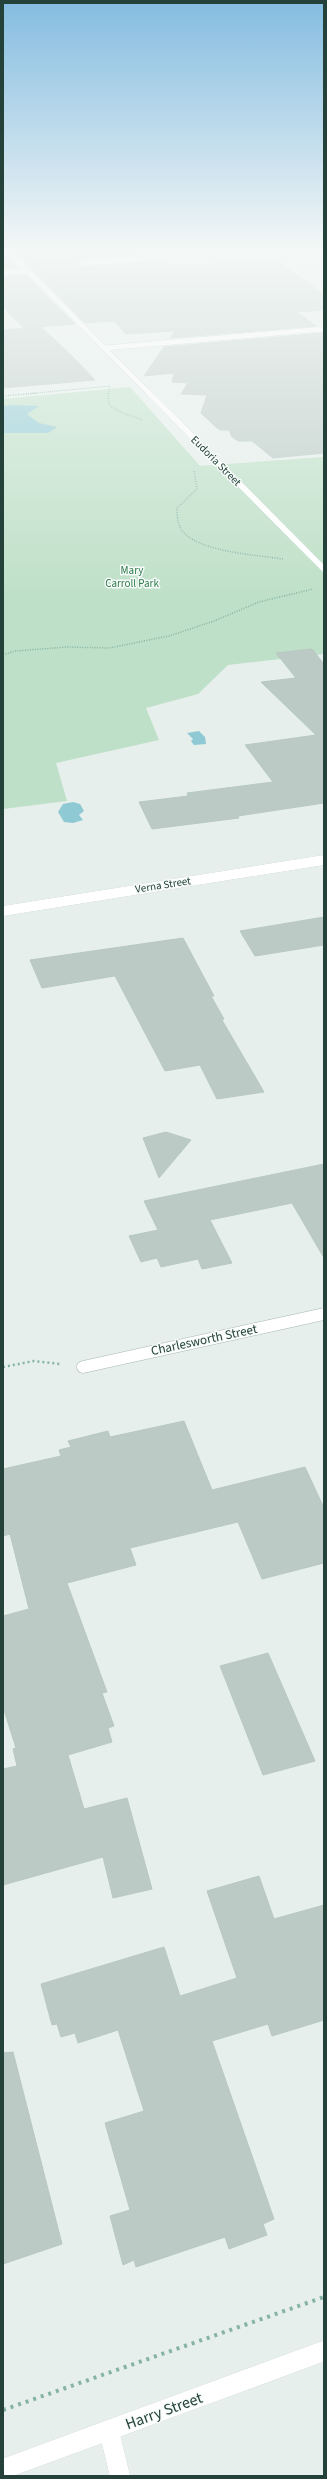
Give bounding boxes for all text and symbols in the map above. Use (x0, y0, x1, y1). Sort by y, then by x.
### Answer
street label: Eudoria Street (187, 432, 245, 490)
park label: Mary Carroll Park (105, 563, 159, 591)
street label: Verna Street (134, 873, 192, 897)
street label: Charlesworth Street (149, 1320, 259, 1360)
street label: Harry Street (122, 2387, 206, 2435)

